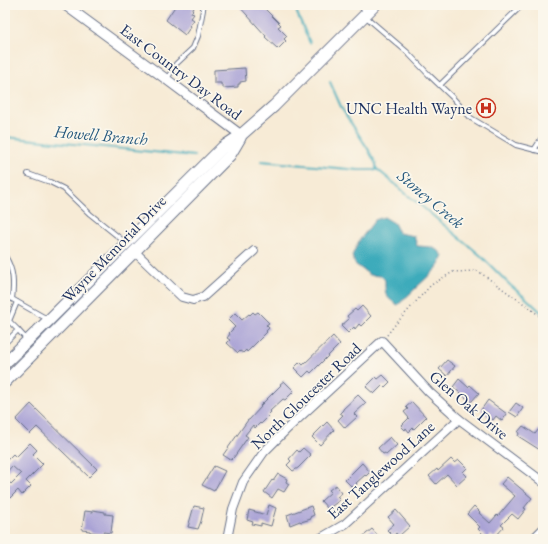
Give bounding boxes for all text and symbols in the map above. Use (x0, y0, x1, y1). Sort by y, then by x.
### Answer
street label: East Country Day Road (116, 19, 247, 125)
hospital icon: UNC Health Wayne (475, 97, 497, 119)
place label: UNC Health Wayne (346, 98, 472, 119)
water label: Howell Branch (52, 120, 149, 150)
water label: Stoney Creek (392, 164, 469, 233)
street label: Wayne Memorial Drive (57, 191, 171, 307)
street label: North Gloucester Road (246, 337, 366, 454)
street label: Glen Oak Drive (425, 366, 513, 444)
street label: East Tanglewood Lane (323, 416, 439, 524)

